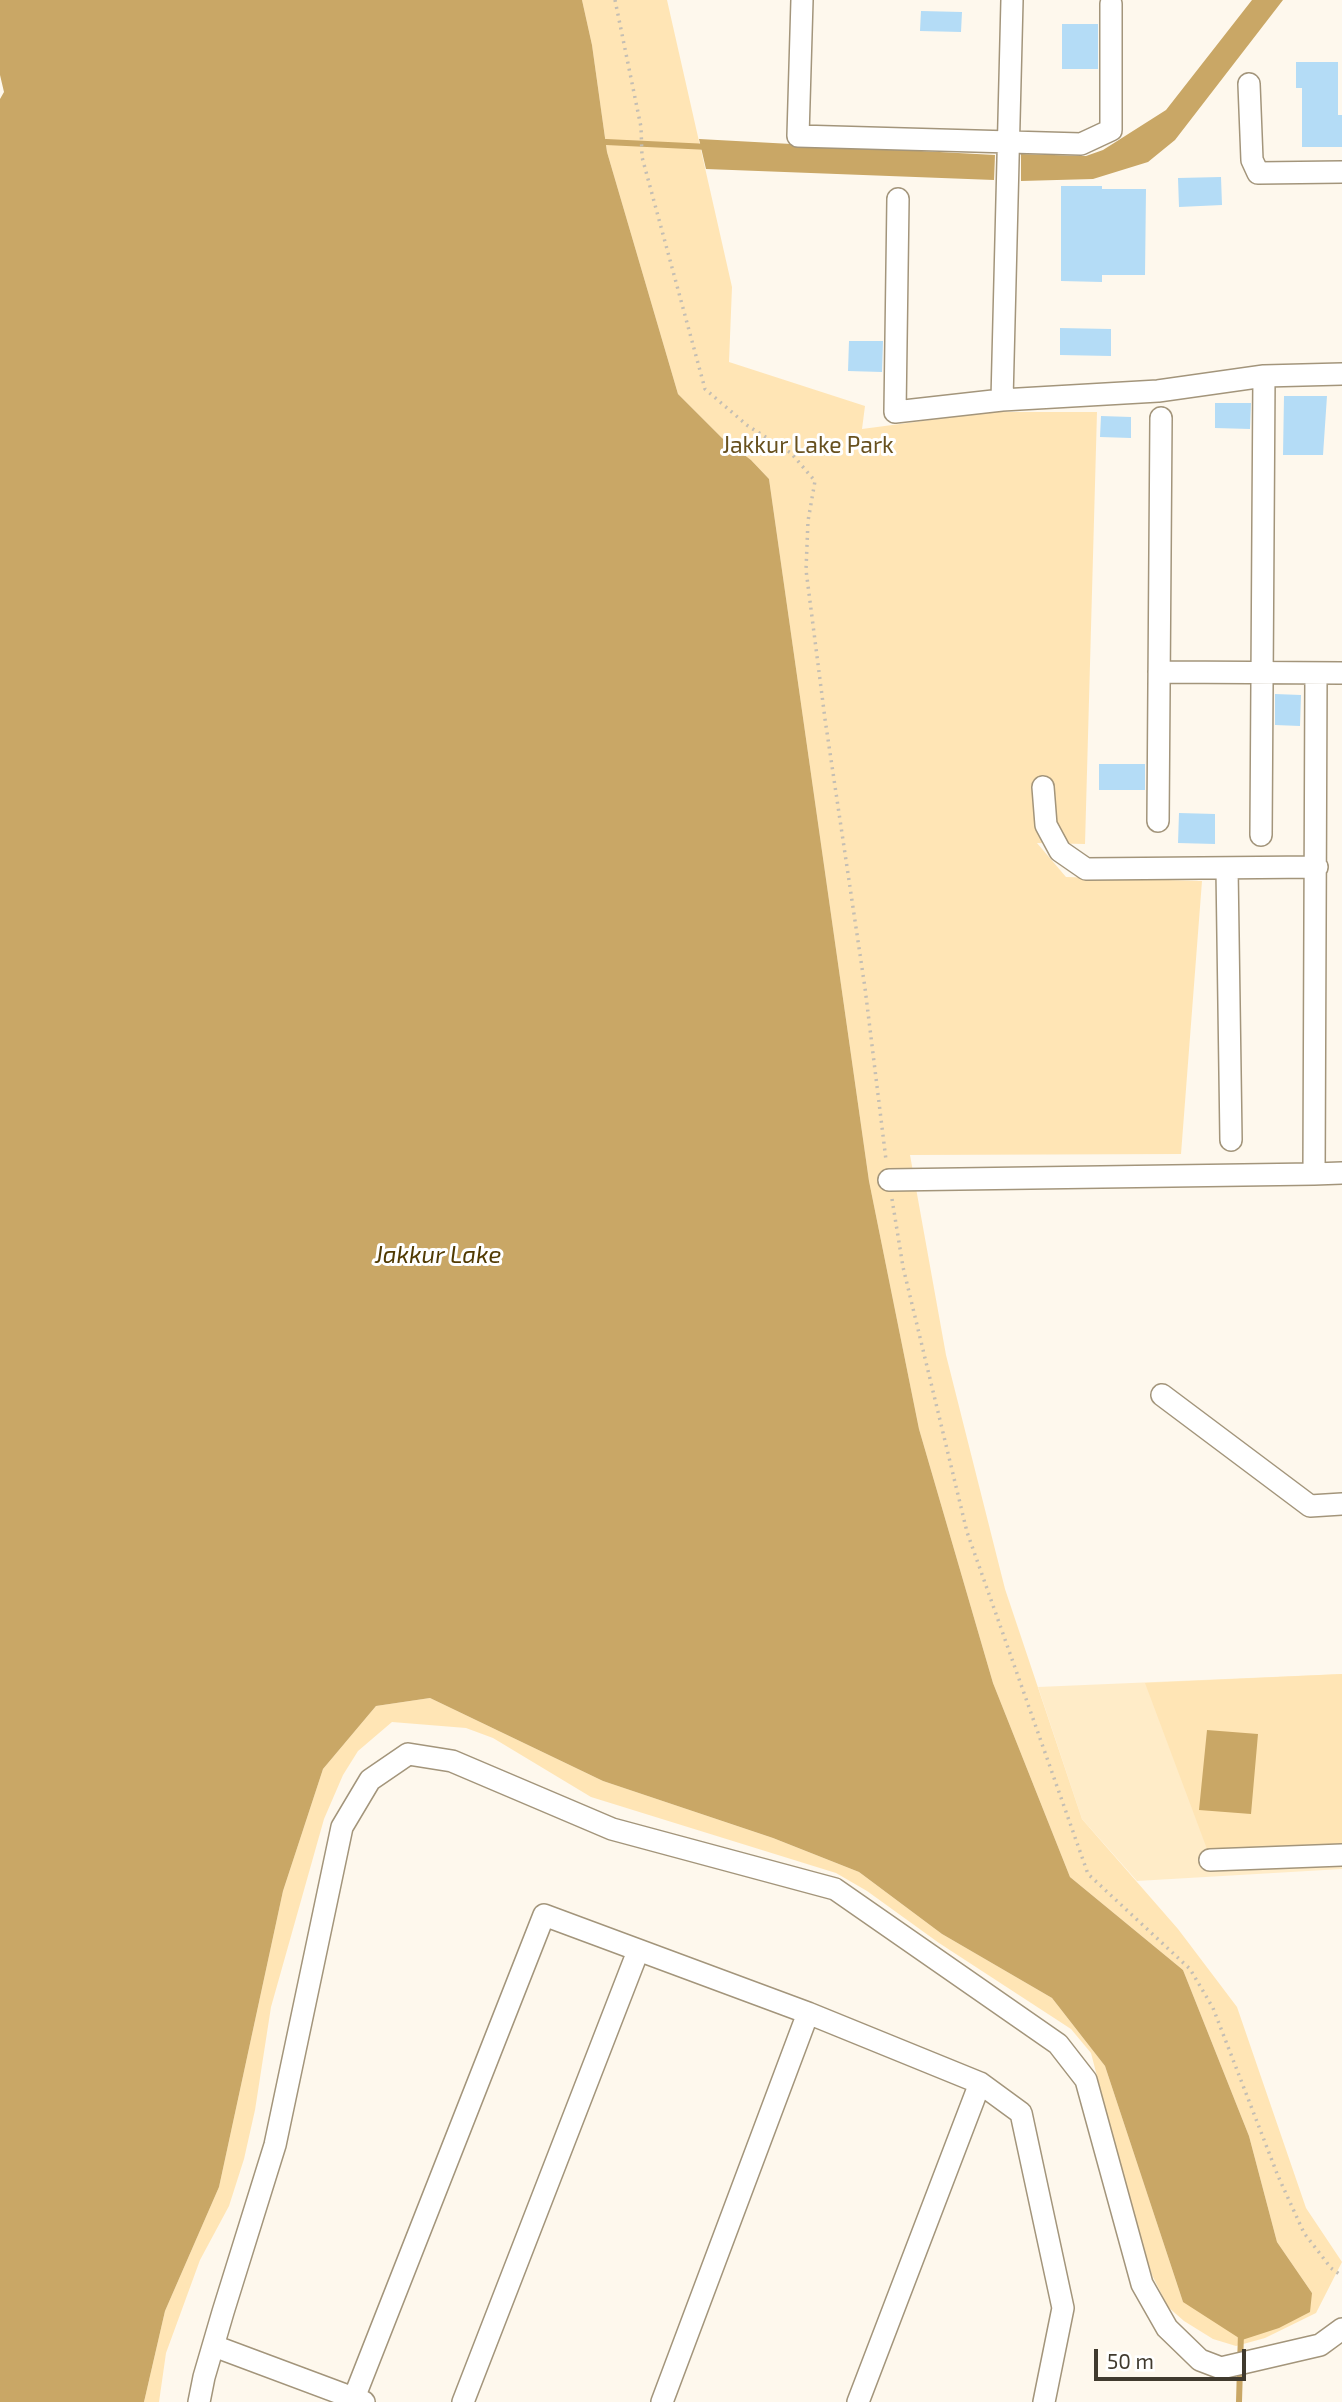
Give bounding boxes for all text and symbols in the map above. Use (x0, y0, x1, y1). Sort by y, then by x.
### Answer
park label: Jakkur Lake Park (722, 431, 894, 459)
water label: Jakkur Lake (375, 1241, 501, 1269)
scale bar (1097, 2336, 1249, 2380)
text: 50 m (1107, 2348, 1154, 2373)

